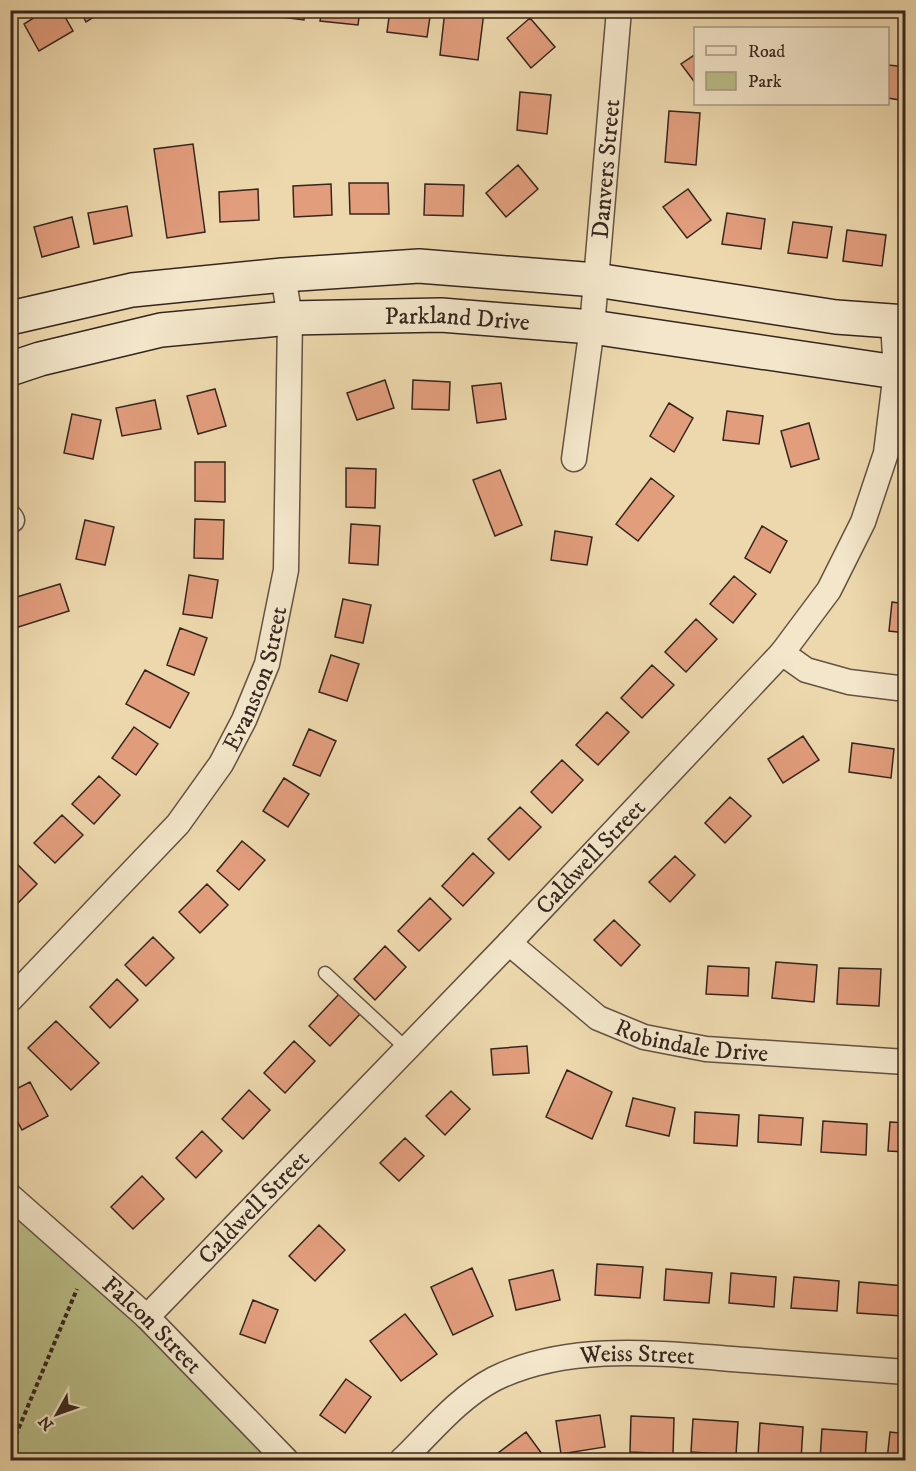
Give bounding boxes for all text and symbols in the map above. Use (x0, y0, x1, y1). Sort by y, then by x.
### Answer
legend (694, 27, 889, 105)
text: Road (748, 41, 785, 63)
text: Park (748, 71, 782, 93)
street label: Danvers Street (586, 98, 627, 240)
street label: Parkland Drive (384, 301, 531, 338)
street label: Evanston Street (216, 604, 294, 756)
street label: Caldwell Street (530, 793, 652, 921)
street label: Robindale Drive (610, 1013, 769, 1069)
street label: Caldwell Street (192, 1144, 316, 1271)
street label: Falcon Street (95, 1270, 208, 1381)
street label: Weiss Street (578, 1339, 696, 1372)
north arrow (27, 1384, 87, 1444)
text: N (34, 1412, 58, 1434)

